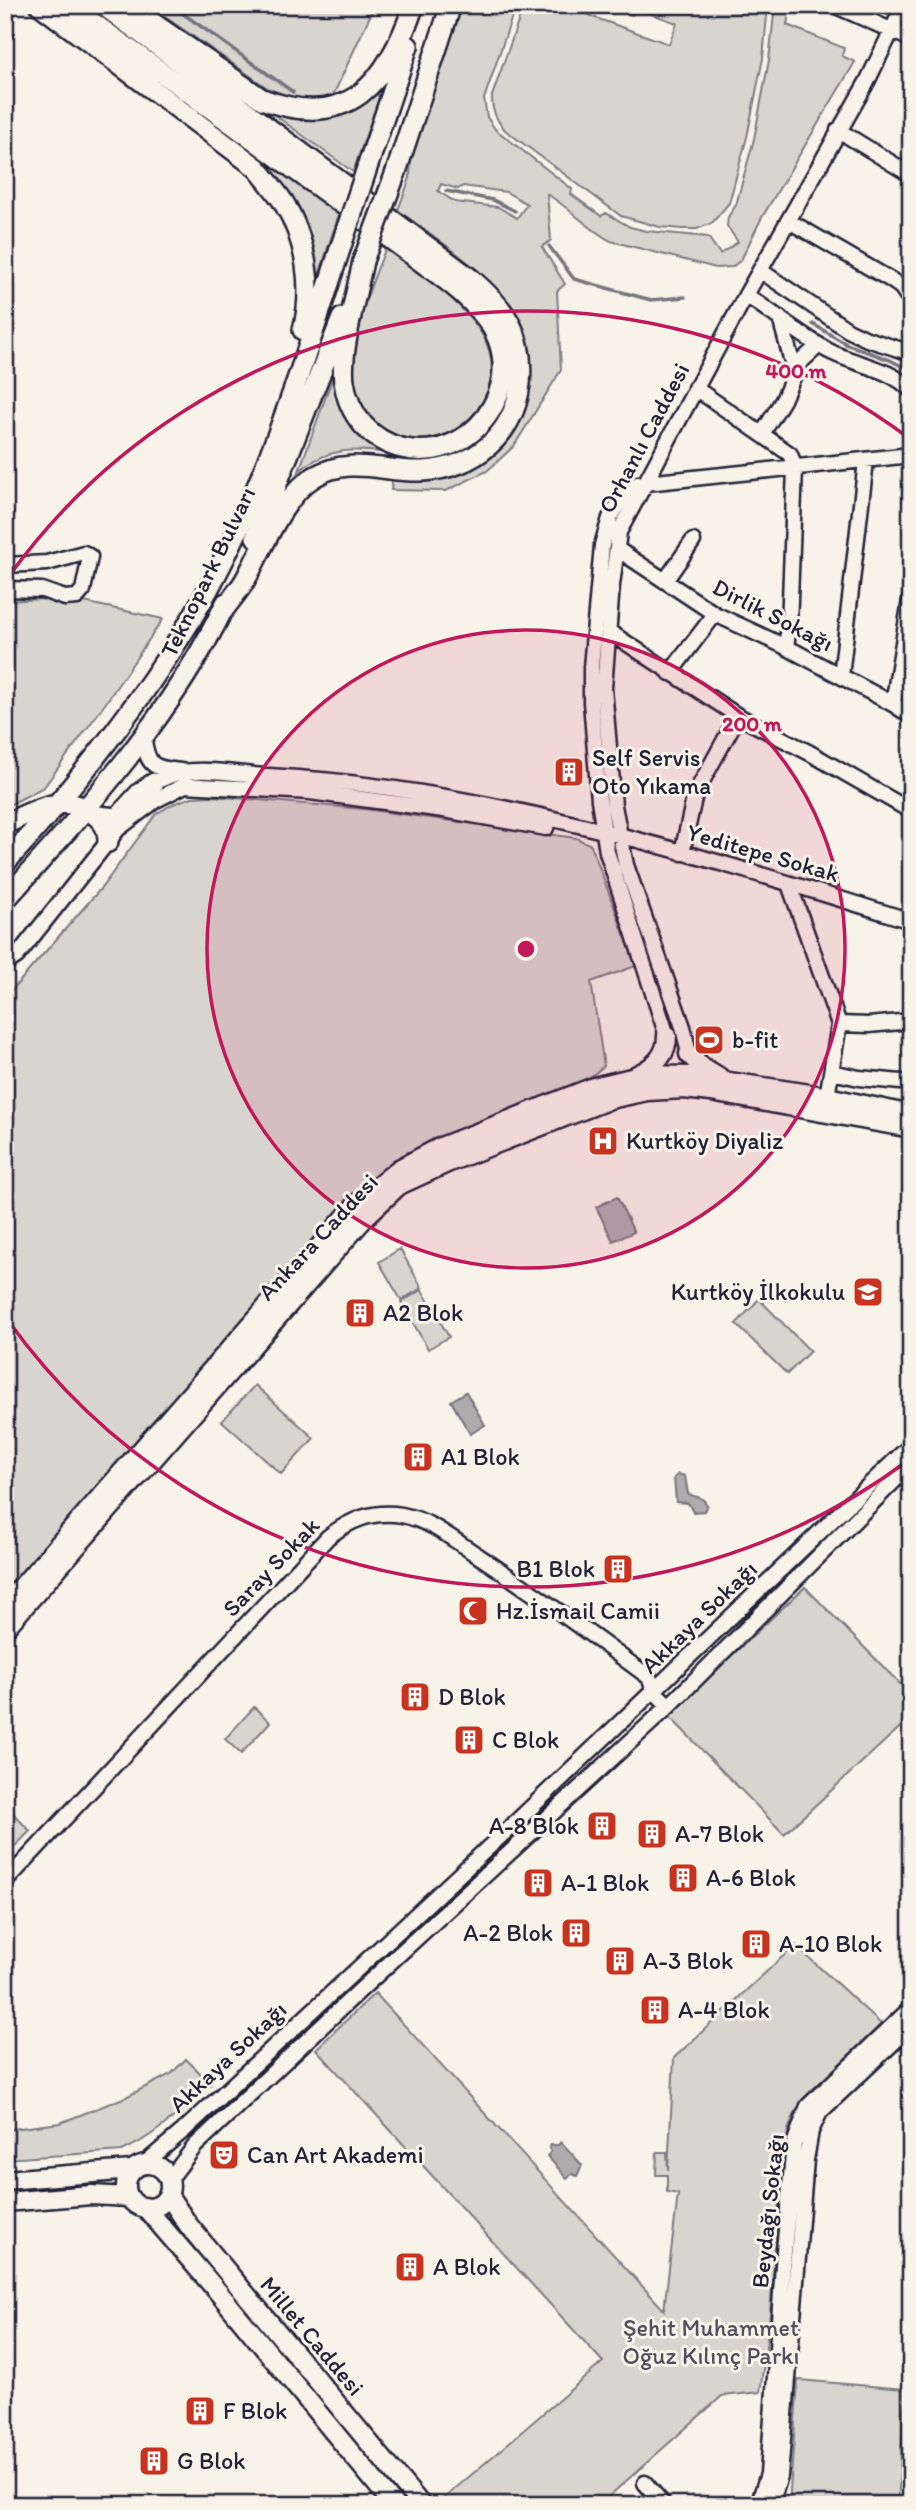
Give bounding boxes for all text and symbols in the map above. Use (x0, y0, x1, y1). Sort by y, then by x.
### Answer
street label: Orhanlı Caddesi (592, 358, 695, 518)
text: 400 m (766, 358, 827, 383)
street label: Teknopark Bulvarı (154, 482, 261, 662)
street label: Dirlik Sokağı (708, 572, 838, 657)
text: 200 m (722, 711, 782, 736)
place label: Self Servis Oto Yıkama (592, 743, 711, 800)
building icon: Self Servis Oto Yıkama (552, 755, 586, 789)
street label: Yeditepe Sokak (684, 817, 843, 888)
centre of rings (514, 937, 538, 961)
sports icon: b-fit (692, 1023, 726, 1057)
place label: b-fit (732, 1025, 778, 1054)
hospital icon: Kurtköy Diyaliz (586, 1124, 620, 1158)
place label: Kurtköy Diyaliz (626, 1126, 783, 1155)
street label: Ankara Caddesi (252, 1167, 384, 1306)
school or university icon: Kurtköy İlkokulu (851, 1275, 885, 1309)
place label: Kurtköy İlkokulu (671, 1277, 845, 1306)
building icon: A2 Blok (343, 1296, 377, 1330)
place label: A2 Blok (383, 1298, 463, 1327)
building icon: A1 Blok (401, 1440, 435, 1474)
place label: A1 Blok (441, 1442, 520, 1471)
street label: Saray Sokak (216, 1510, 326, 1622)
building icon: B1 Blok (601, 1552, 635, 1586)
place label: B1 Blok (516, 1554, 595, 1583)
street label: Akkaya Sokağı (635, 1554, 763, 1679)
mosque icon: Hz.İsmail Camii (456, 1594, 490, 1628)
place label: Hz.İsmail Camii (496, 1596, 660, 1625)
building icon: D Blok (398, 1680, 432, 1714)
place label: D Blok (438, 1682, 506, 1711)
building icon: C Blok (452, 1723, 486, 1757)
place label: C Blok (492, 1725, 559, 1754)
building icon: A-8 Blok (585, 1809, 619, 1843)
place label: A-8 Blok (489, 1811, 579, 1840)
building icon: A-7 Blok (635, 1817, 669, 1851)
place label: A-7 Blok (675, 1819, 764, 1848)
building icon: A-6 Blok (666, 1861, 700, 1895)
place label: A-6 Blok (706, 1863, 796, 1892)
building icon: A-1 Blok (521, 1866, 555, 1900)
place label: A-1 Blok (561, 1868, 649, 1897)
building icon: A-2 Blok (559, 1916, 593, 1950)
place label: A-2 Blok (463, 1918, 553, 1947)
building icon: A-10 Blok (739, 1927, 773, 1961)
place label: A-10 Blok (779, 1929, 882, 1958)
building icon: A-3 Blok (603, 1944, 637, 1978)
place label: A-3 Blok (643, 1946, 733, 1975)
building icon: A-4 Blok (638, 1993, 672, 2027)
street label: Akkaya Sokağı (163, 1995, 292, 2118)
place label: A-4 Blok (678, 1995, 770, 2024)
street label: Beydağı Sokağı (745, 2132, 790, 2290)
theatre icon: Can Art Akademi (207, 2138, 241, 2172)
place label: Can Art Akademi (247, 2140, 424, 2169)
building icon: A Blok (393, 2250, 427, 2284)
place label: A Blok (433, 2252, 501, 2281)
street label: Millet Caddesi (254, 2270, 371, 2401)
park label: Şehit Muhammet Oğuz Kılınç Parkı (623, 2313, 799, 2370)
building icon: F Blok (183, 2394, 217, 2428)
place label: F Blok (223, 2396, 287, 2425)
building icon: G Blok (137, 2444, 171, 2478)
place label: G Blok (177, 2446, 245, 2475)

